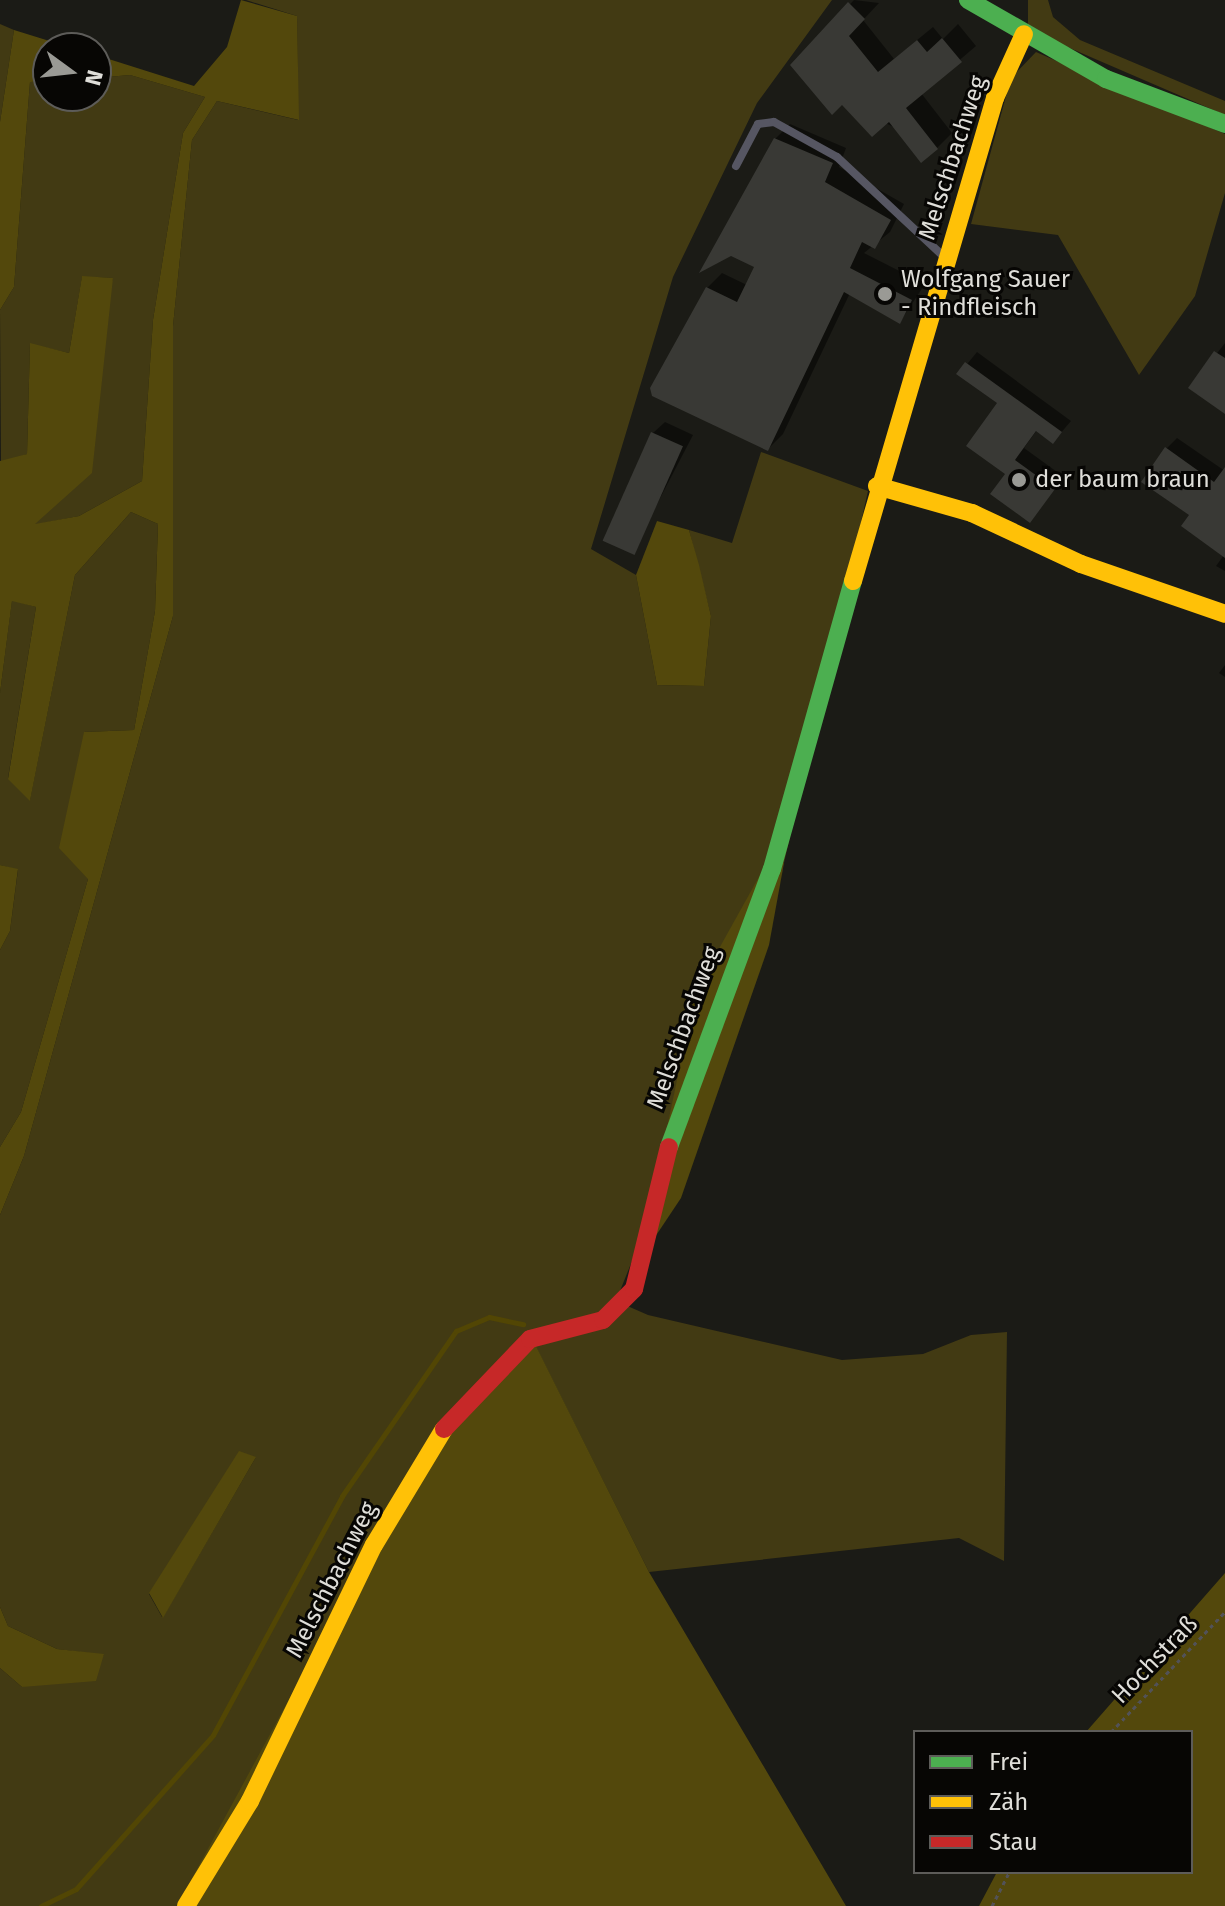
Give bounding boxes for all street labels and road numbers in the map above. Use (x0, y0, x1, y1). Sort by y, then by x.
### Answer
street label: Melschbachweg (913, 72, 993, 244)
street label: Melschbachweg (641, 943, 727, 1113)
street label: Melschbachweg (280, 1497, 384, 1663)
street label: Hochstraß (1106, 1610, 1204, 1710)

